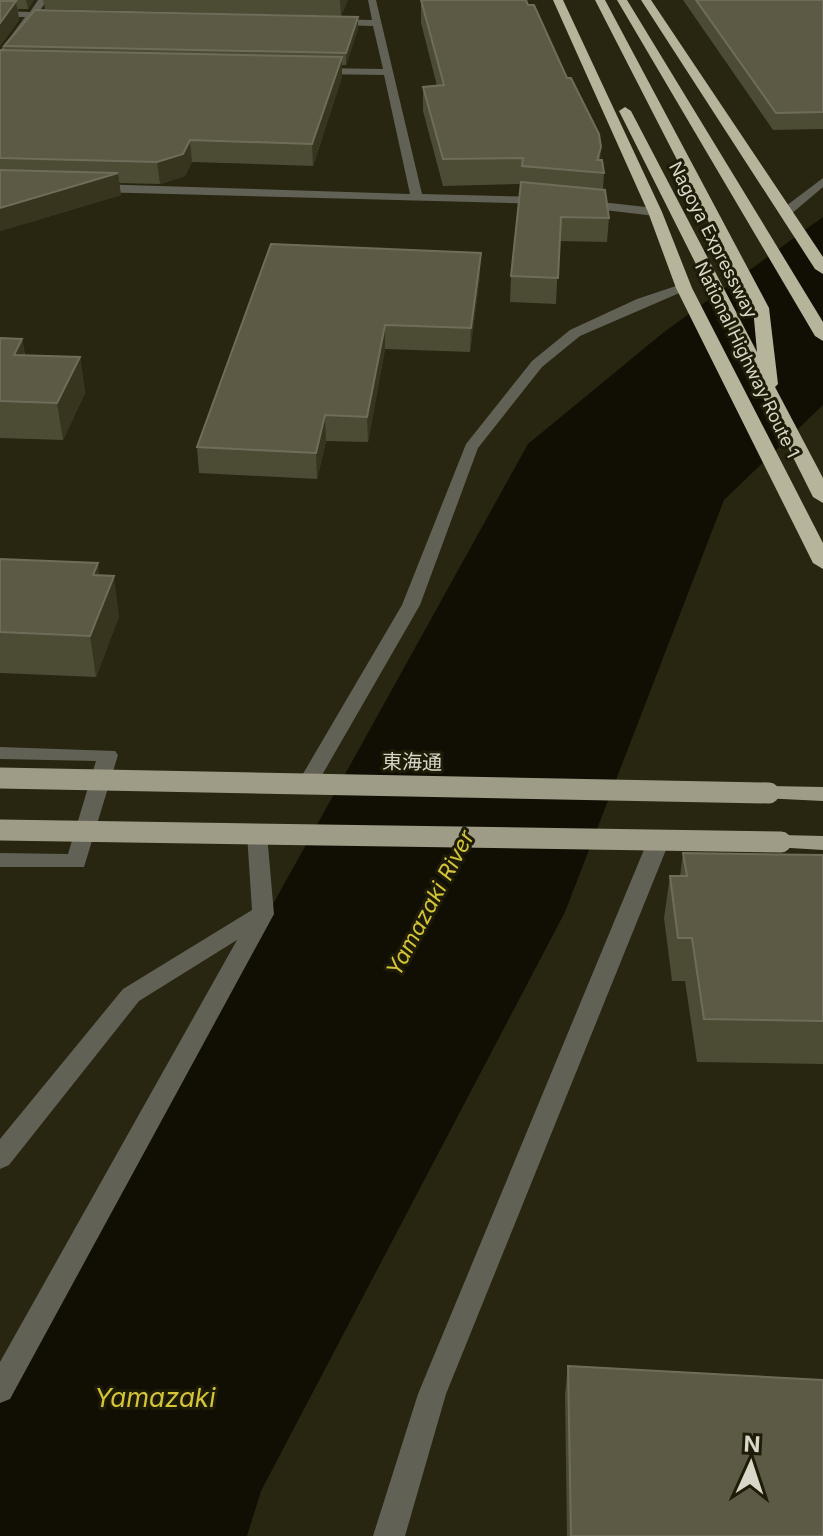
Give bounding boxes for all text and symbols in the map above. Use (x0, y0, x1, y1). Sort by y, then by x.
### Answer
street label: Nagoya Expressway (665, 158, 762, 321)
street label: National Highway Route 1 (691, 258, 804, 461)
street label: 東海通 (382, 749, 442, 775)
water label: Yamazaki River (381, 825, 480, 980)
water label: Yamazaki (95, 1382, 216, 1413)
north arrow (711, 1424, 791, 1504)
text: N (743, 1431, 761, 1457)

